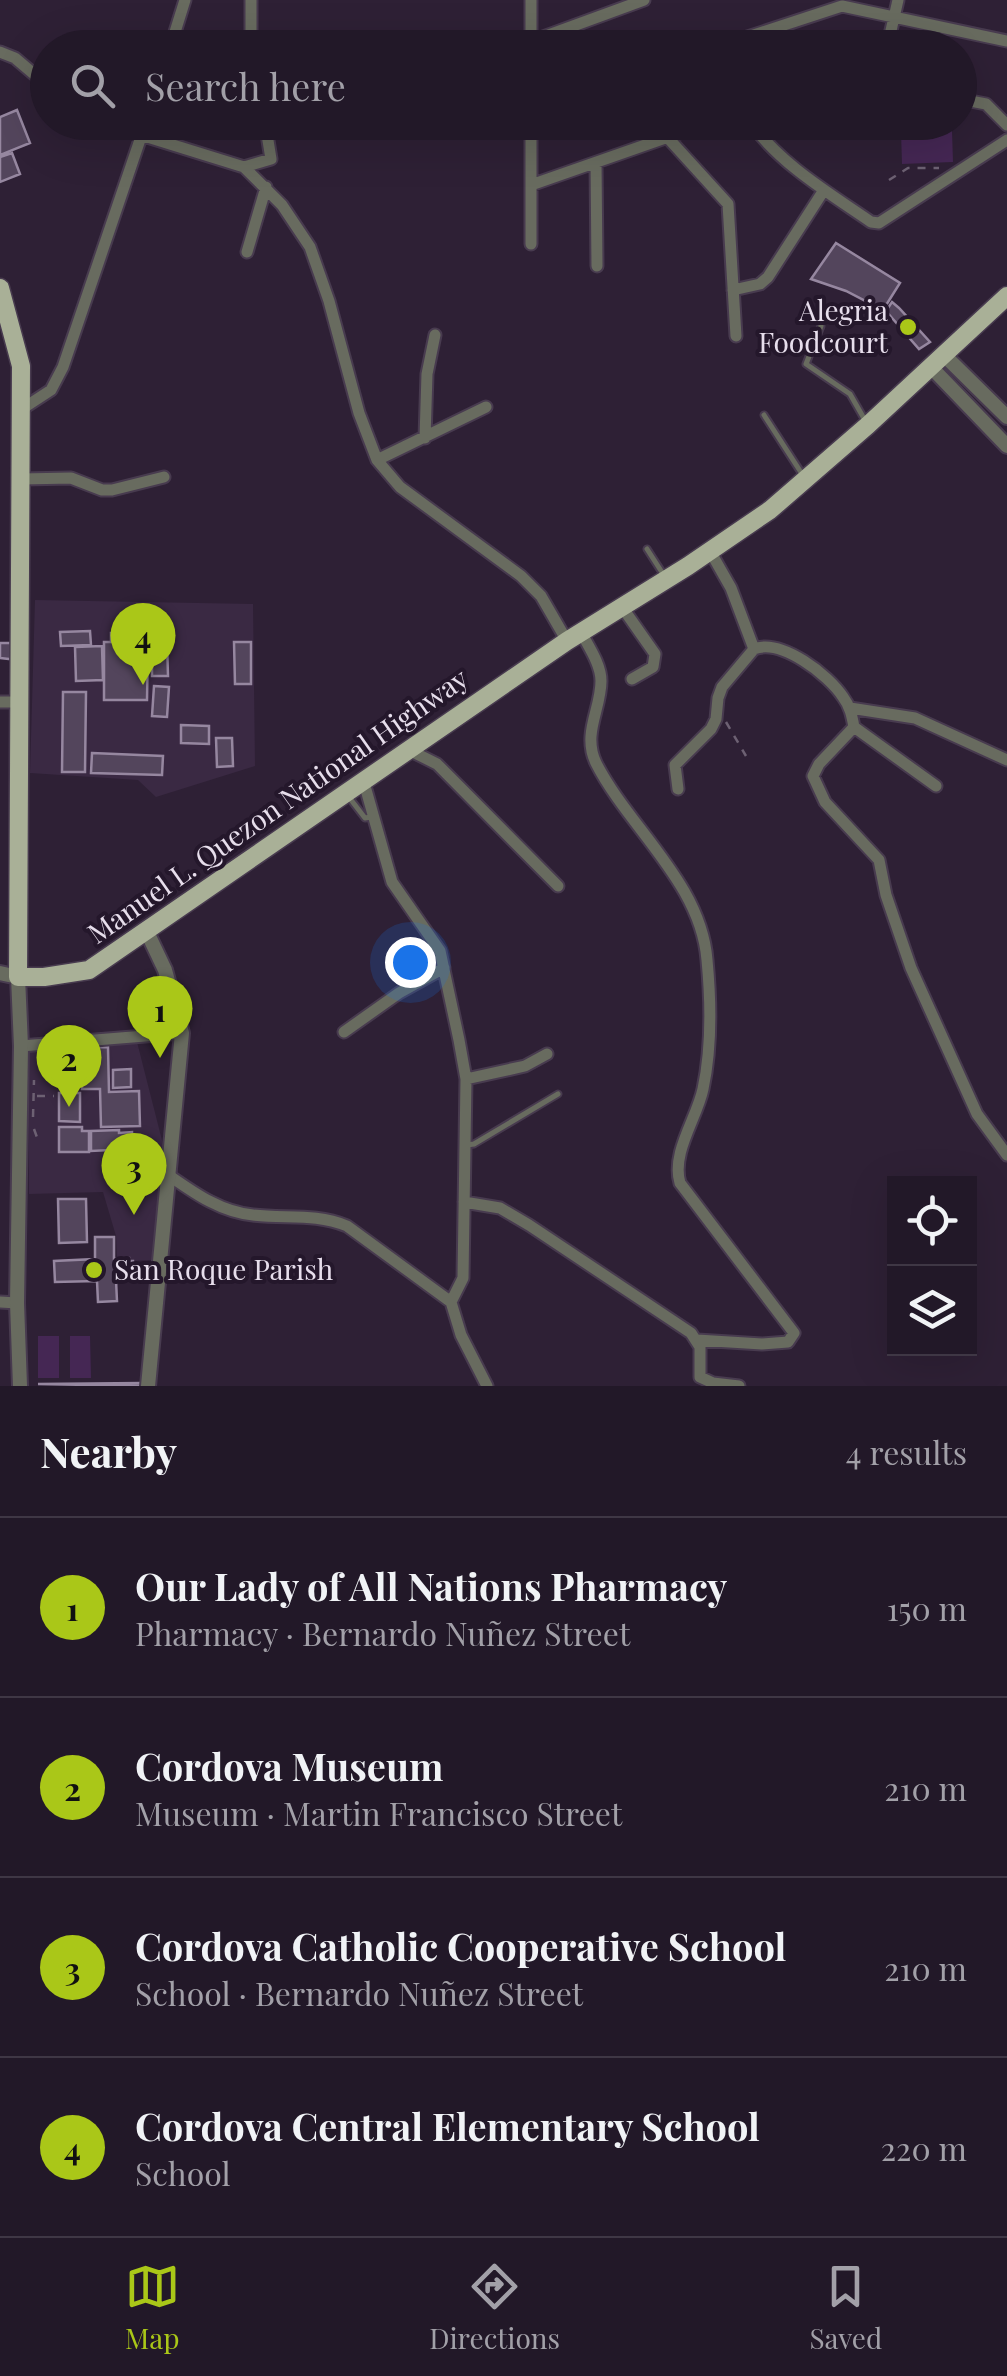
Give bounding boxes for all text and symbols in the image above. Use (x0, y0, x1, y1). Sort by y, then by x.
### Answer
search box (30, 30, 977, 140)
icon: search (65, 58, 120, 113)
text: Search here (145, 60, 346, 111)
place label: Alegria Foodcourt (758, 291, 889, 360)
marker: Alegria Foodcourt (897, 316, 919, 338)
pin: 4 (110, 602, 176, 685)
street label: Manuel L. Quezon National Highway (80, 659, 475, 951)
your location (385, 937, 436, 988)
pin: 1 (128, 976, 192, 1058)
pin: 2 (36, 1024, 102, 1107)
pin: 3 (102, 1132, 166, 1215)
map controls (887, 1176, 977, 1356)
button: locate (887, 1176, 977, 1266)
place label: San Roque Parish (114, 1250, 334, 1287)
marker: San Roque Parish (83, 1259, 105, 1281)
button: layers (887, 1266, 977, 1356)
text: Nearby (40, 1423, 177, 1479)
text: 4 results (846, 1430, 967, 1473)
text: Our Lady of All Nations Pharmacy (135, 1560, 727, 1611)
text: 1 (66, 1586, 79, 1629)
text: 150 m (887, 1586, 967, 1629)
text: Pharmacy · Bernardo Nuñez Street (135, 1611, 630, 1654)
text: Cordova Museum (135, 1740, 443, 1791)
text: 2 (64, 1766, 81, 1809)
text: 210 m (884, 1766, 967, 1809)
text: Museum · Martin Francisco Street (135, 1791, 622, 1834)
text: Cordova Catholic Cooperative School (135, 1920, 786, 1971)
text: 3 (65, 1946, 80, 1989)
text: 210 m (884, 1946, 967, 1989)
text: School · Bernardo Nuñez Street (135, 1971, 583, 2014)
text: Cordova Central Elementary School (135, 2100, 760, 2151)
text: 4 (64, 2126, 81, 2169)
text: 220 m (881, 2126, 967, 2169)
text: School (135, 2151, 231, 2194)
tab: Map (125, 2259, 180, 2356)
tab: Directions (429, 2259, 560, 2356)
tab: Saved (809, 2259, 882, 2356)

